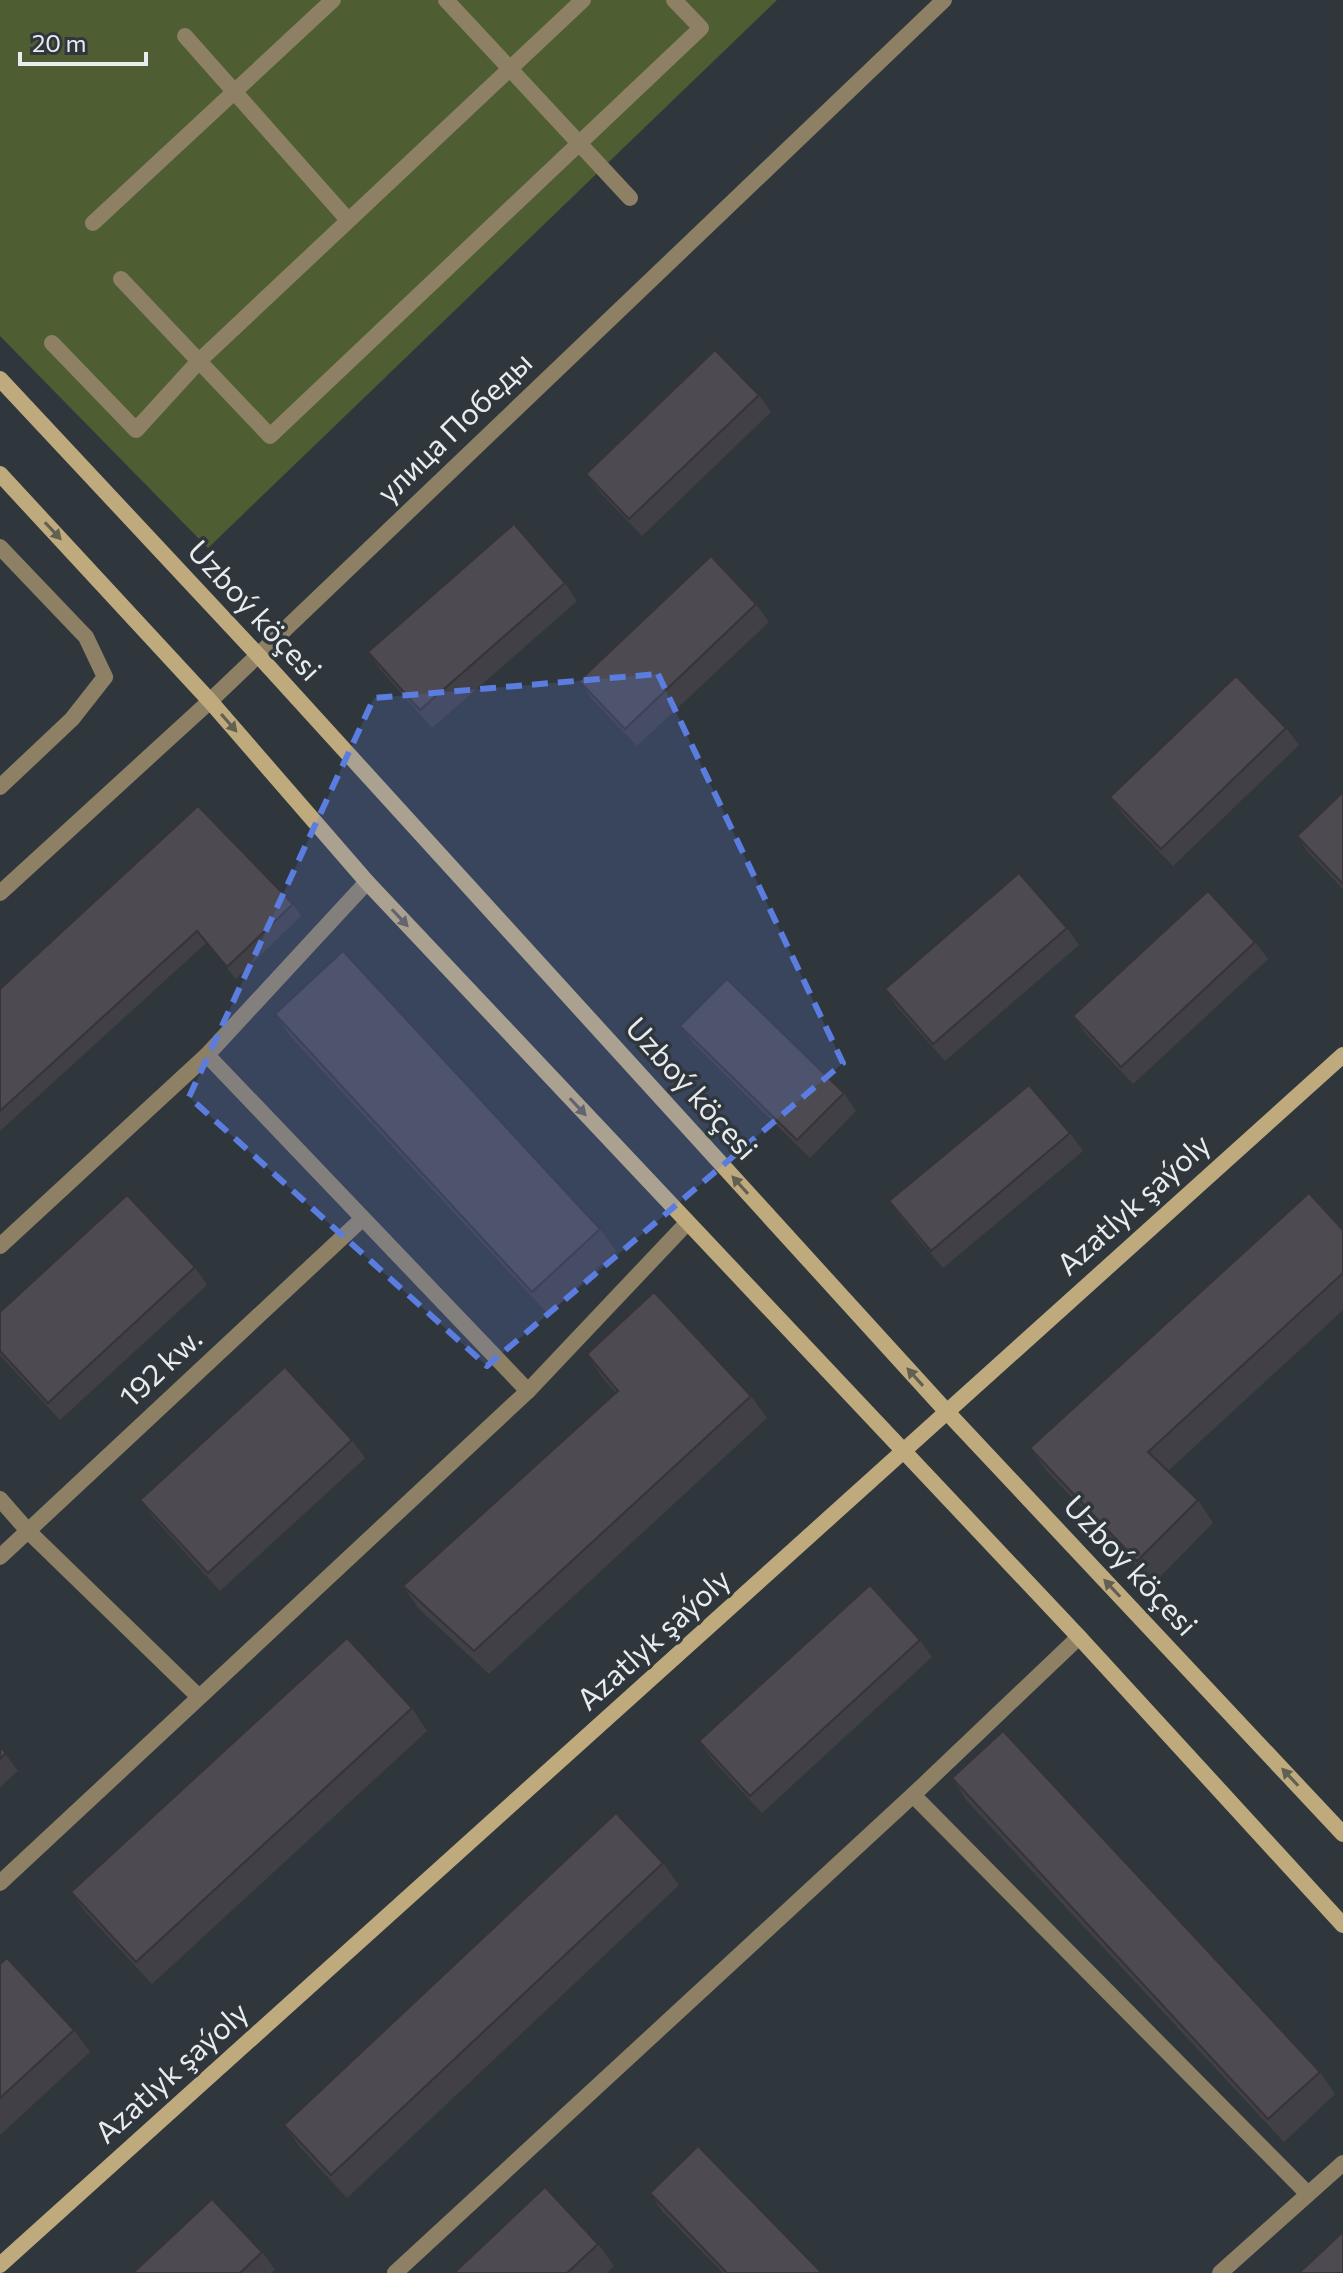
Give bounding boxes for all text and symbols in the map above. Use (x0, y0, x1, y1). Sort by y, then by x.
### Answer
scale bar (20, 16, 146, 66)
text: 20 m (32, 28, 86, 57)
street label: улица Победы (368, 343, 539, 509)
one-way arrow (43, 521, 61, 540)
street label: Uzboý köçesi (181, 531, 330, 687)
one-way arrow (220, 712, 237, 732)
one-way arrow (391, 908, 409, 927)
street label: Uzboý köçesi (619, 1009, 766, 1166)
one-way arrow (569, 1098, 587, 1117)
street label: Azatlyk şaýoly (1048, 1125, 1217, 1282)
one-way arrow (732, 1175, 750, 1194)
street label: 192 kw. (110, 1319, 208, 1414)
one-way arrow (907, 1368, 925, 1387)
street label: Uzboý köçesi (1057, 1486, 1206, 1642)
street label: Azatlyk şaýoly (568, 1560, 737, 1717)
one-way arrow (1103, 1578, 1121, 1597)
one-way arrow (1281, 1768, 1299, 1787)
street label: Azatlyk şaýoly (86, 1993, 255, 2150)

